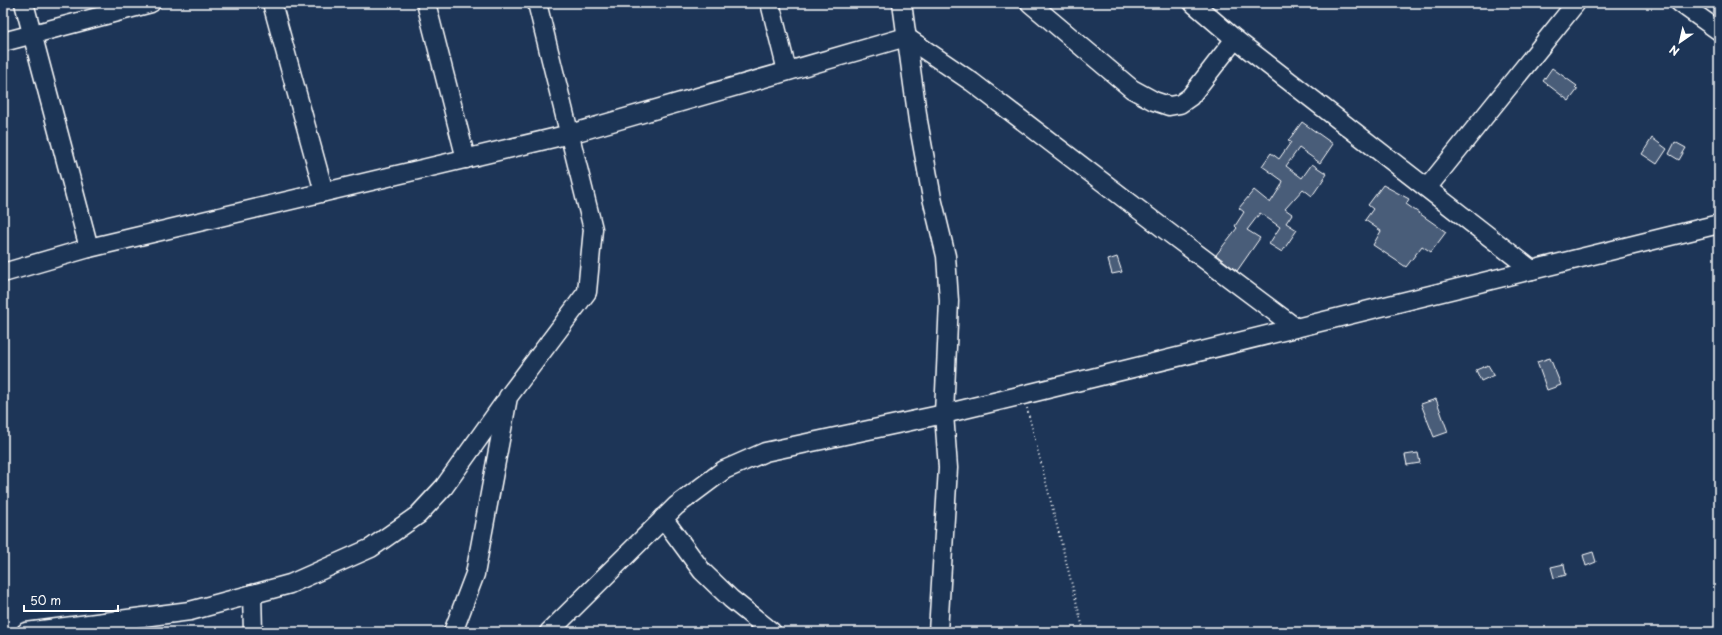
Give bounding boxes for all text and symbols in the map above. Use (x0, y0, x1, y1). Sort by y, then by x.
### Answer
north arrow (1660, 22, 1700, 62)
text: N (1666, 41, 1682, 60)
scale bar (24, 587, 118, 613)
text: 50 m (30, 591, 61, 609)

